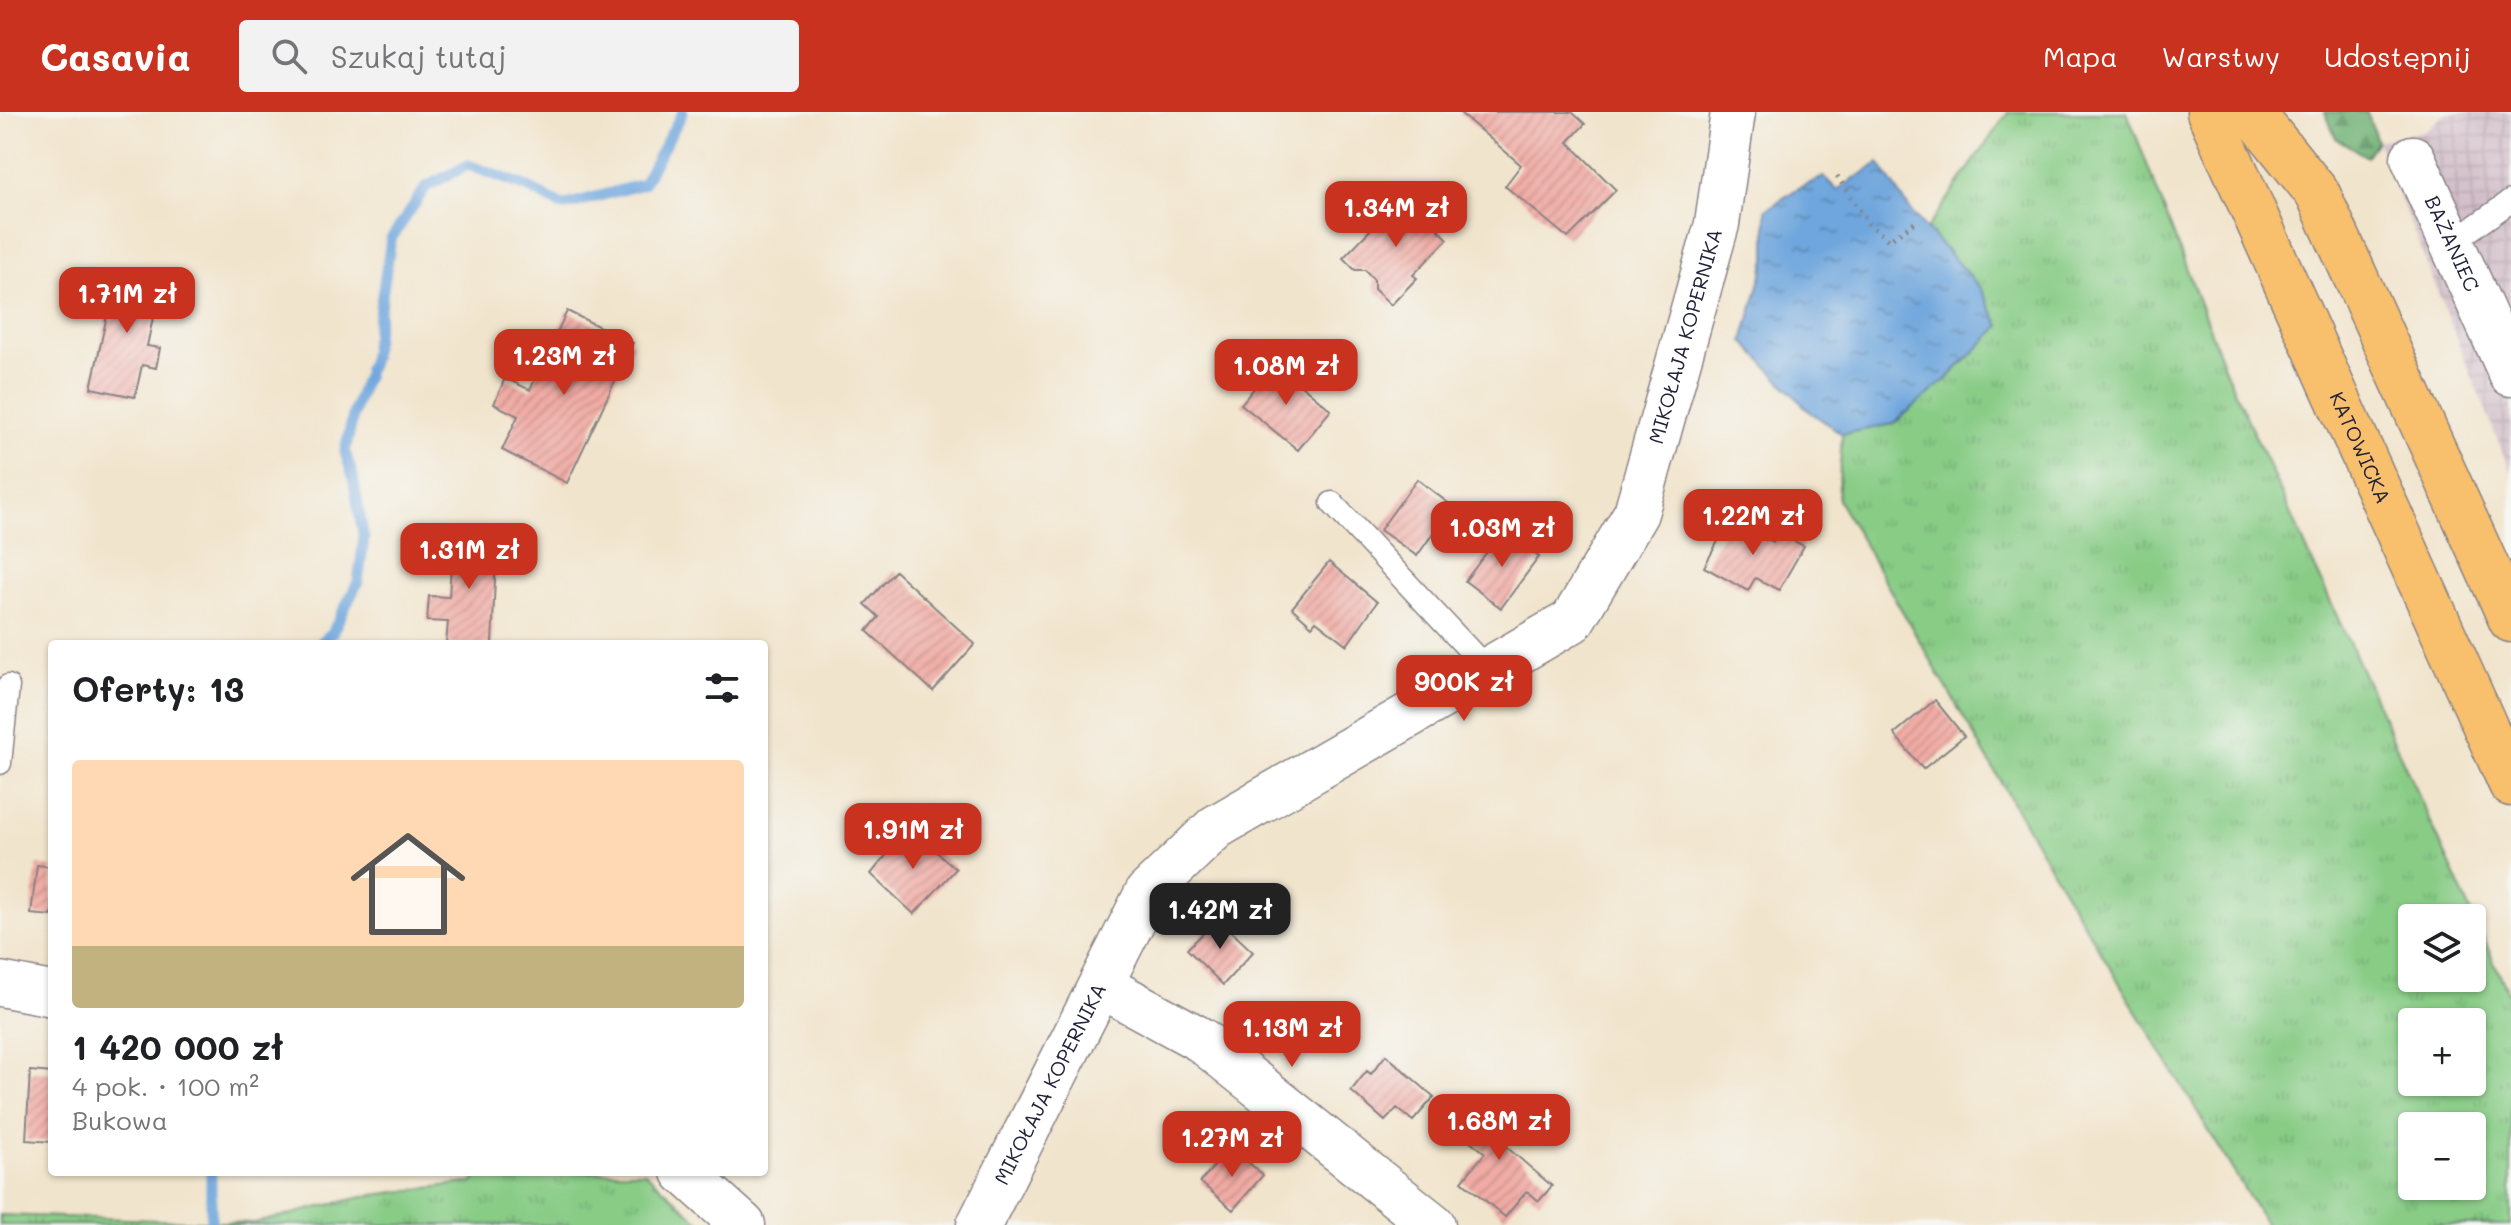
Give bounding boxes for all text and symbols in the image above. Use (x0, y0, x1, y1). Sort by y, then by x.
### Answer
search box (239, 20, 799, 92)
text: Casavia (40, 31, 191, 81)
icon: search (267, 34, 311, 78)
text: Szukaj tutaj (331, 36, 507, 76)
text: Mapa (2043, 38, 2118, 74)
text: Warstwy (2162, 38, 2280, 74)
text: Udostępnij (2324, 38, 2471, 74)
pin: 1.34M zł (1313, 181, 1479, 249)
text: 1.34M zł (1343, 190, 1449, 224)
street label: BAŻANIEC (2420, 191, 2486, 295)
street label: MIKOŁAJA KOPERNIKA (1642, 225, 1727, 447)
pin: 1.71M zł (44, 267, 210, 335)
text: 1.71M zł (77, 276, 177, 310)
pin: 1.23M zł (481, 329, 647, 397)
text: 1.23M zł (512, 338, 616, 372)
pin: 1.08M zł (1203, 339, 1369, 407)
text: 1.08M zł (1233, 348, 1339, 382)
street label: KATOWICKA (2324, 387, 2397, 507)
pin: 1.22M zł (1670, 489, 1836, 557)
text: 1.22M zł (1701, 498, 1805, 532)
pin: 1.03M zł (1419, 501, 1585, 569)
text: 1.03M zł (1449, 510, 1555, 544)
pin: 1.31M zł (386, 523, 552, 591)
text: 1.31M zł (418, 532, 520, 566)
pin: 900K zł (1390, 655, 1538, 723)
text: 900K zł (1414, 664, 1514, 698)
text: Oferty: 13 (72, 666, 244, 711)
icon: filters (700, 666, 744, 710)
pin: 1.91M zł (830, 803, 996, 871)
icon: home (336, 812, 480, 956)
text: 1.91M zł (862, 812, 964, 846)
pin: 1.42M zł (1137, 883, 1303, 951)
text: 1.42M zł (1168, 892, 1272, 926)
map controls (2398, 904, 2486, 1200)
button: layers (2398, 904, 2486, 992)
street label: MIKOŁAJA KOPERNIKA (988, 979, 1111, 1189)
pin: 1.13M zł (1209, 1001, 1375, 1069)
button: + (2398, 1008, 2486, 1096)
text: 1.13M zł (1241, 1010, 1343, 1044)
text: 1 420 000 zł (72, 1024, 283, 1069)
text: 4 pok. · 100 m² (72, 1069, 259, 1103)
pin: 1.68M zł (1416, 1094, 1582, 1162)
text: Bukowa (72, 1103, 168, 1137)
text: 1.68M zł (1446, 1103, 1552, 1137)
pin: 1.27M zł (1149, 1111, 1315, 1179)
button: − (2398, 1112, 2486, 1200)
text: 1.27M zł (1181, 1120, 1283, 1154)

